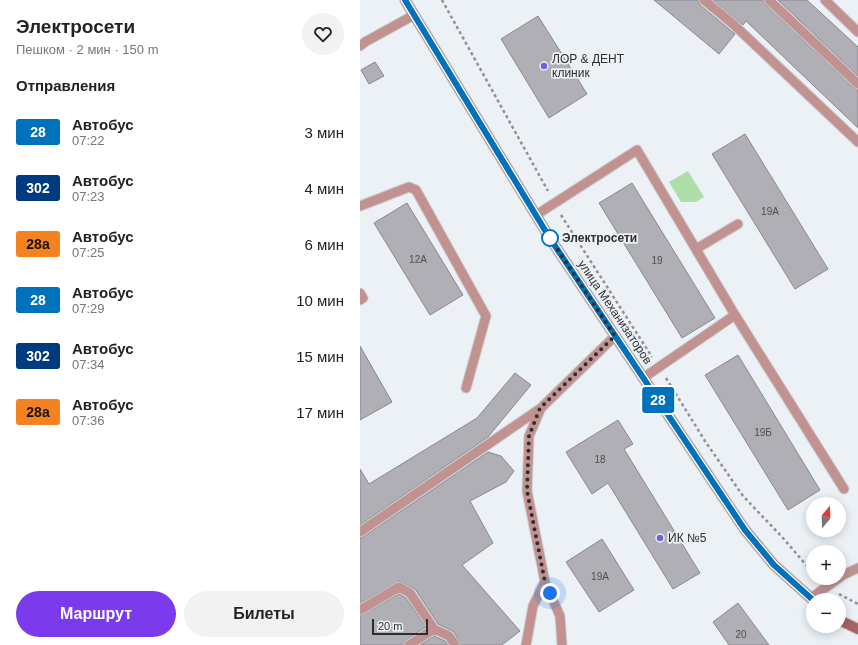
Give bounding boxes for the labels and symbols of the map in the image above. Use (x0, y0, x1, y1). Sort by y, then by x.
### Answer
place label: ЛОР & ДЕНТ клиник (552, 52, 625, 80)
marker: ЛОР & ДЕНТ клиник (539, 61, 549, 71)
house number: 19А (761, 206, 779, 217)
marker: Электросети (541, 229, 559, 247)
place label: Электросети (562, 231, 637, 245)
house number: 12А (409, 254, 427, 265)
house number: 19 (651, 255, 663, 266)
street label: улица Механизаторов (575, 257, 655, 367)
line badge: 28 (640, 387, 676, 413)
house number: 19Б (754, 427, 772, 438)
house number: 18 (594, 454, 606, 465)
north arrow (806, 497, 846, 537)
place label: ИК №5 (668, 531, 707, 545)
marker: ИК №5 (655, 533, 665, 543)
house number: 19А (591, 571, 609, 582)
your location (540, 583, 560, 603)
scale bar (372, 617, 428, 636)
house number: 20 (735, 629, 747, 640)

